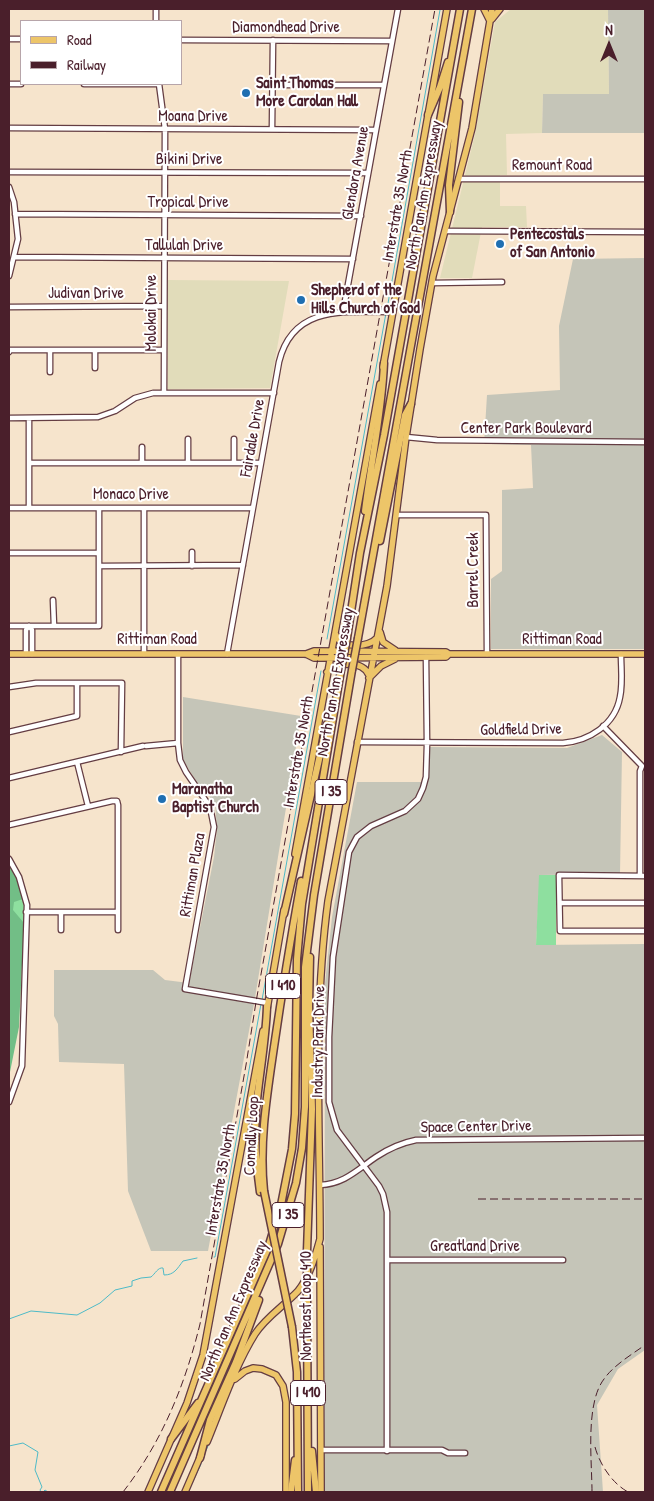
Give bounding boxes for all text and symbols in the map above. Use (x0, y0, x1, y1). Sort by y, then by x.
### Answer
street label: Diamondhead Drive (232, 18, 340, 38)
legend (20, 20, 182, 85)
north arrow (584, 20, 634, 70)
text: N (605, 20, 613, 39)
text: Road (67, 29, 92, 50)
text: Railway (67, 54, 106, 75)
place label: Saint Thomas More Carolan Hall (256, 74, 358, 112)
marker: Saint Thomas More Carolan Hall (240, 87, 252, 99)
street label: Moana Drive (158, 107, 228, 127)
street label: North Pan Am Expressway (401, 119, 447, 271)
street label: Glendora Avenue (338, 125, 374, 221)
street label: Interstate 35 North (379, 148, 417, 264)
street label: Bikini Drive (156, 150, 222, 170)
street label: Remount Road (512, 156, 592, 176)
street label: Tropical Drive (147, 193, 229, 213)
place label: Pentecostals of San Antonio (510, 225, 595, 263)
street label: Tallulah Drive (145, 236, 223, 256)
marker: Pentecostals of San Antonio (494, 238, 506, 250)
street label: Molokai Drive (142, 275, 162, 351)
place label: Shepherd of the Hills Church of God (311, 281, 420, 319)
street label: Judivan Drive (48, 284, 124, 304)
marker: Shepherd of the Hills Church of God (295, 294, 307, 306)
street label: Fairdale Drive (237, 397, 269, 479)
street label: Center Park Boulevard (460, 419, 592, 439)
street label: Monaco Drive (93, 485, 169, 505)
street label: Barrel Creek (464, 532, 484, 608)
street label: North Pan Am Expressway (313, 606, 359, 758)
street label: Rittiman Road (117, 630, 197, 650)
street label: Rittiman Road (522, 630, 602, 650)
street label: Interstate 35 North (280, 694, 318, 810)
street label: Goldfield Drive (480, 720, 562, 740)
place label: Maranatha Baptist Church (172, 780, 259, 818)
road number: I 35 (315, 780, 347, 804)
marker: Maranatha Baptist Church (156, 793, 168, 805)
street label: Rittiman Plaza (176, 832, 210, 918)
road number: I 410 (266, 974, 300, 998)
street label: Industry Park Drive (308, 986, 330, 1098)
street label: Connally Loop (240, 1096, 264, 1176)
street label: Space Center Drive (420, 1116, 532, 1138)
street label: Interstate 35 North (202, 1122, 240, 1238)
road number: I 35 (272, 1202, 304, 1228)
street label: Greatland Drive (430, 1237, 520, 1257)
street label: North Pan Am Expressway (196, 1238, 272, 1384)
street label: Northeast Loop 410 (297, 1251, 317, 1361)
road number: I 410 (290, 1380, 326, 1406)

